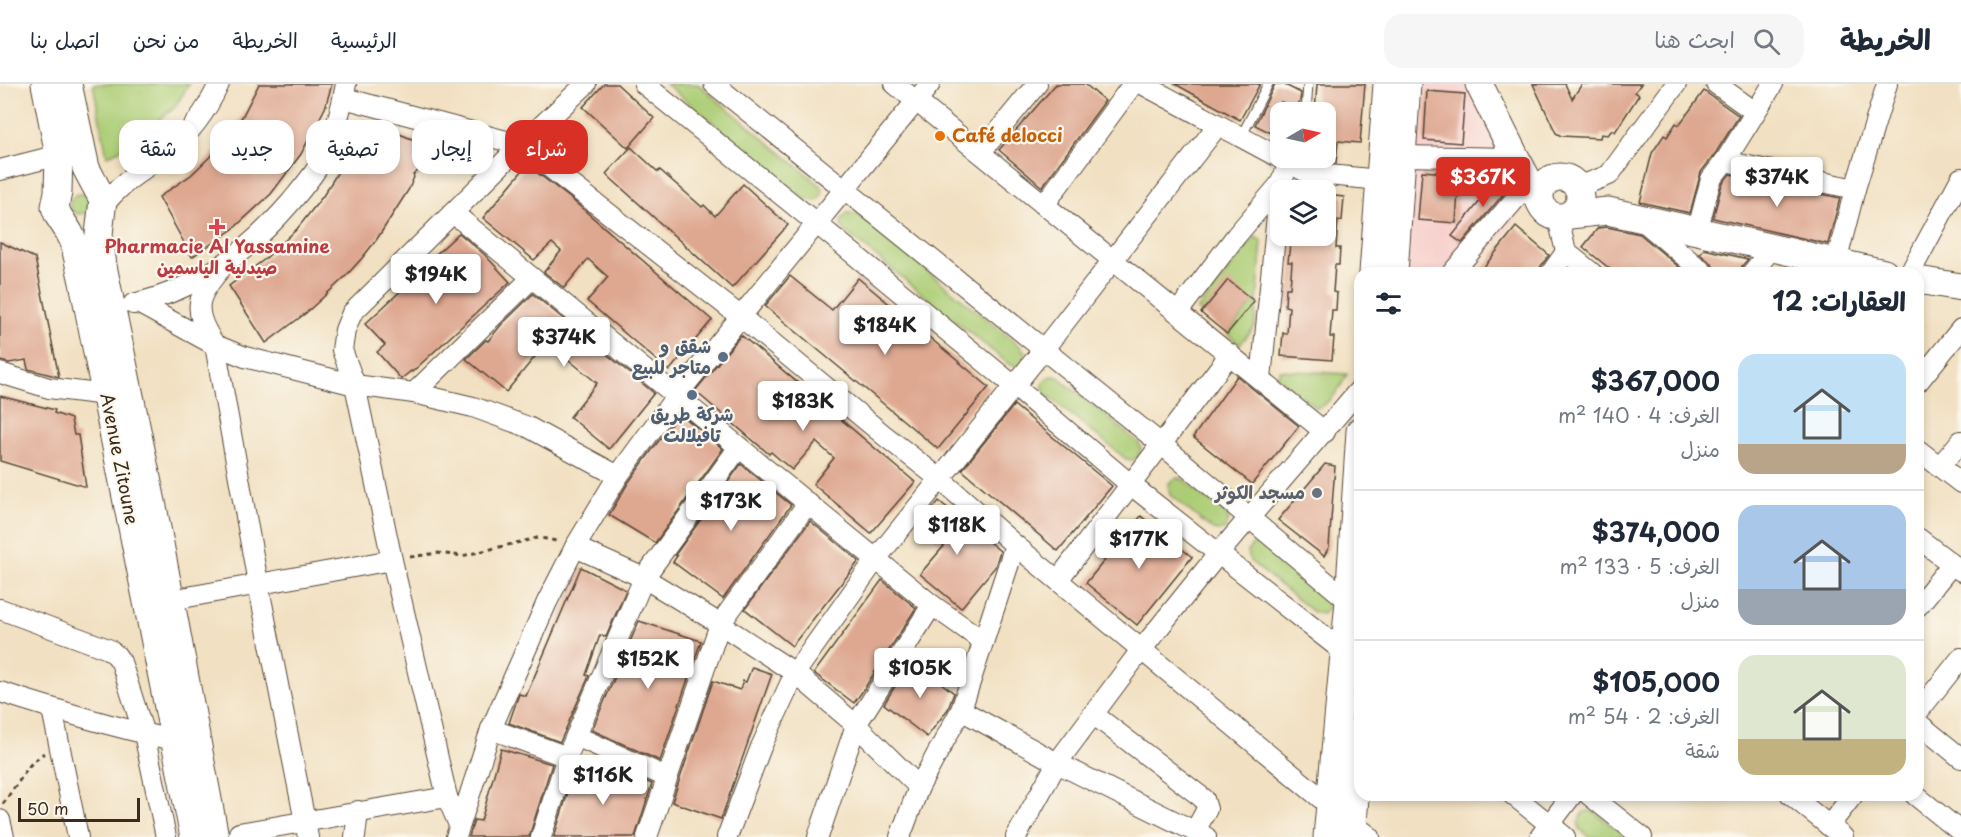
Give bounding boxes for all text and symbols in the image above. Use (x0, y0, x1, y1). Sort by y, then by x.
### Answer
search box (1384, 14, 1804, 68)
text: الخريطة (1840, 17, 1931, 60)
text: ابحث هنا (1654, 22, 1735, 55)
text: اتصل بنا (30, 23, 100, 55)
text: من نحن (133, 23, 199, 55)
text: الخريطة (232, 23, 298, 55)
text: الرئيسية (331, 23, 397, 55)
icon: search (1750, 25, 1783, 58)
north arrow (1270, 102, 1336, 168)
map controls (1270, 102, 1336, 246)
chip: شقة (119, 120, 198, 174)
chip: جديد (210, 120, 294, 174)
chip: تصفية (306, 120, 400, 174)
chip: إيجار (412, 120, 493, 174)
chip: شراء (505, 120, 588, 174)
place label: Café delocci (952, 121, 1063, 148)
marker: Café delocci (933, 129, 947, 143)
pin: $367K (1441, 157, 1525, 208)
pin: $374K (1735, 157, 1819, 208)
text: $367K (1450, 161, 1516, 191)
text: $374K (1745, 161, 1809, 191)
button: layers (1270, 180, 1336, 246)
marker: Pharmacie Al Yassamine صيدلية الياسمين (210, 220, 224, 234)
place label: Pharmacie Al Yassamine صيدلية الياسمين (104, 232, 330, 280)
pin: $194K (394, 254, 478, 305)
text: $194K (405, 258, 467, 288)
text: العقارات: 12 (1772, 281, 1906, 320)
icon: filters (1372, 287, 1405, 320)
pin: $184K (843, 305, 927, 356)
text: $184K (853, 309, 917, 339)
pin: $374K (522, 317, 606, 368)
text: $374K (532, 321, 596, 351)
place label: شقق و متاجر للبيع (632, 332, 711, 381)
marker: شقق و متاجر للبيع (716, 350, 730, 364)
text: $367,000 (1591, 361, 1720, 400)
icon: home (1786, 378, 1858, 450)
pin: $183K (761, 381, 845, 432)
text: $183K (772, 385, 834, 415)
marker: شركة طريق تافيلالت (685, 388, 699, 402)
street label: Avenue Zitoune (94, 391, 147, 527)
place label: شركة طريق تافيلالت (651, 400, 733, 448)
text: الغرف: 4 · 140 m² (1558, 400, 1720, 430)
text: منزل (1681, 434, 1720, 464)
place label: مسجد الكوثر (1213, 478, 1305, 505)
pin: $173K (689, 481, 773, 532)
text: $173K (700, 485, 762, 515)
marker: مسجد الكوثر (1310, 486, 1324, 500)
pin: $118K (915, 505, 999, 556)
text: $118K (928, 509, 986, 539)
text: $374,000 (1592, 512, 1720, 551)
pin: $177K (1097, 519, 1181, 570)
text: $177K (1109, 523, 1169, 553)
icon: home (1786, 529, 1858, 601)
text: الغرف: 5 · 133 m² (1559, 551, 1720, 581)
text: منزل (1681, 585, 1720, 615)
pin: $152K (606, 639, 690, 690)
text: $152K (617, 643, 679, 673)
pin: $105K (878, 648, 962, 699)
text: $105K (888, 652, 952, 682)
text: $105,000 (1593, 662, 1720, 701)
icon: home (1786, 679, 1858, 751)
text: الغرف: 2 · 54 m² (1568, 701, 1720, 731)
text: شقة (1685, 735, 1720, 765)
pin: $116K (561, 755, 645, 806)
text: $116K (573, 759, 633, 789)
scale bar (18, 795, 140, 822)
text: 50 m (27, 796, 68, 820)

